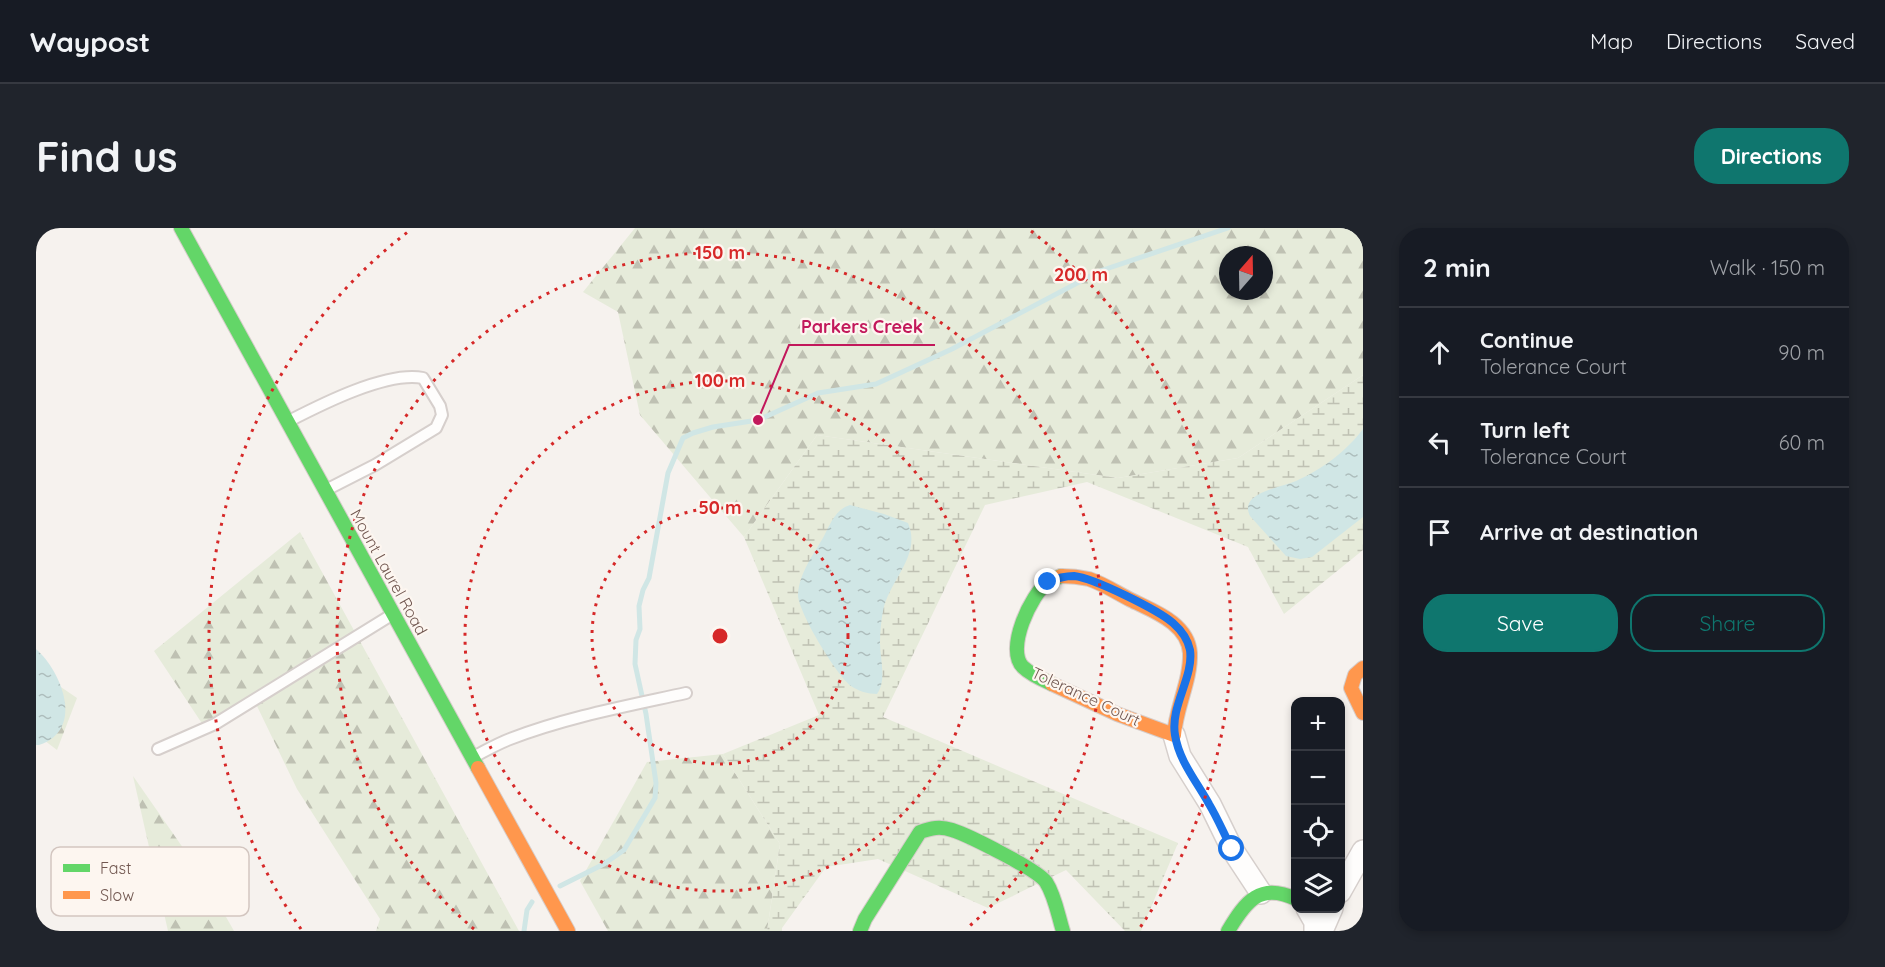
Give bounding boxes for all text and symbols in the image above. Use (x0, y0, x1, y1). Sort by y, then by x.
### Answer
text: Waypost (30, 24, 150, 59)
text: Map (1590, 28, 1633, 54)
text: Directions (1666, 28, 1762, 54)
text: Saved (1795, 28, 1855, 54)
button: Directions (1694, 128, 1849, 184)
text: Find us (36, 130, 178, 183)
text: 150 m (695, 241, 745, 264)
north arrow (1219, 246, 1273, 300)
text: 2 min (1423, 251, 1491, 284)
text: Walk · 150 m (1710, 255, 1825, 280)
text: 200 m (1054, 263, 1108, 286)
callout: Parkers Creek (789, 309, 935, 345)
text: Parkers Creek (801, 315, 923, 338)
text: Continue (1480, 326, 1574, 354)
icon: ahead (1423, 336, 1456, 369)
text: 90 m (1778, 340, 1825, 365)
text: Tolerance Court (1480, 354, 1627, 379)
text: 100 m (695, 369, 745, 392)
text: Turn left (1480, 416, 1570, 444)
icon: left (1423, 426, 1456, 459)
text: 60 m (1779, 430, 1825, 455)
text: Tolerance Court (1480, 444, 1627, 469)
text: 50 m (698, 496, 742, 519)
street label: Mount Laurel Road (346, 506, 432, 638)
icon: arrive (1423, 516, 1456, 549)
text: Arrive at destination (1480, 518, 1698, 546)
route end (1034, 568, 1060, 594)
button: Save (1423, 594, 1618, 652)
button: Share (1630, 594, 1825, 652)
centre of rings (710, 626, 730, 646)
street label: Tolerance Court (1029, 662, 1143, 730)
map controls (1291, 697, 1345, 913)
button: + (1291, 697, 1345, 751)
button: − (1291, 751, 1345, 805)
button: locate (1291, 805, 1345, 859)
route start (1218, 835, 1244, 861)
legend (51, 847, 249, 916)
text: Fast (100, 858, 131, 878)
button: layers (1291, 859, 1345, 913)
text: Slow (100, 885, 134, 905)

